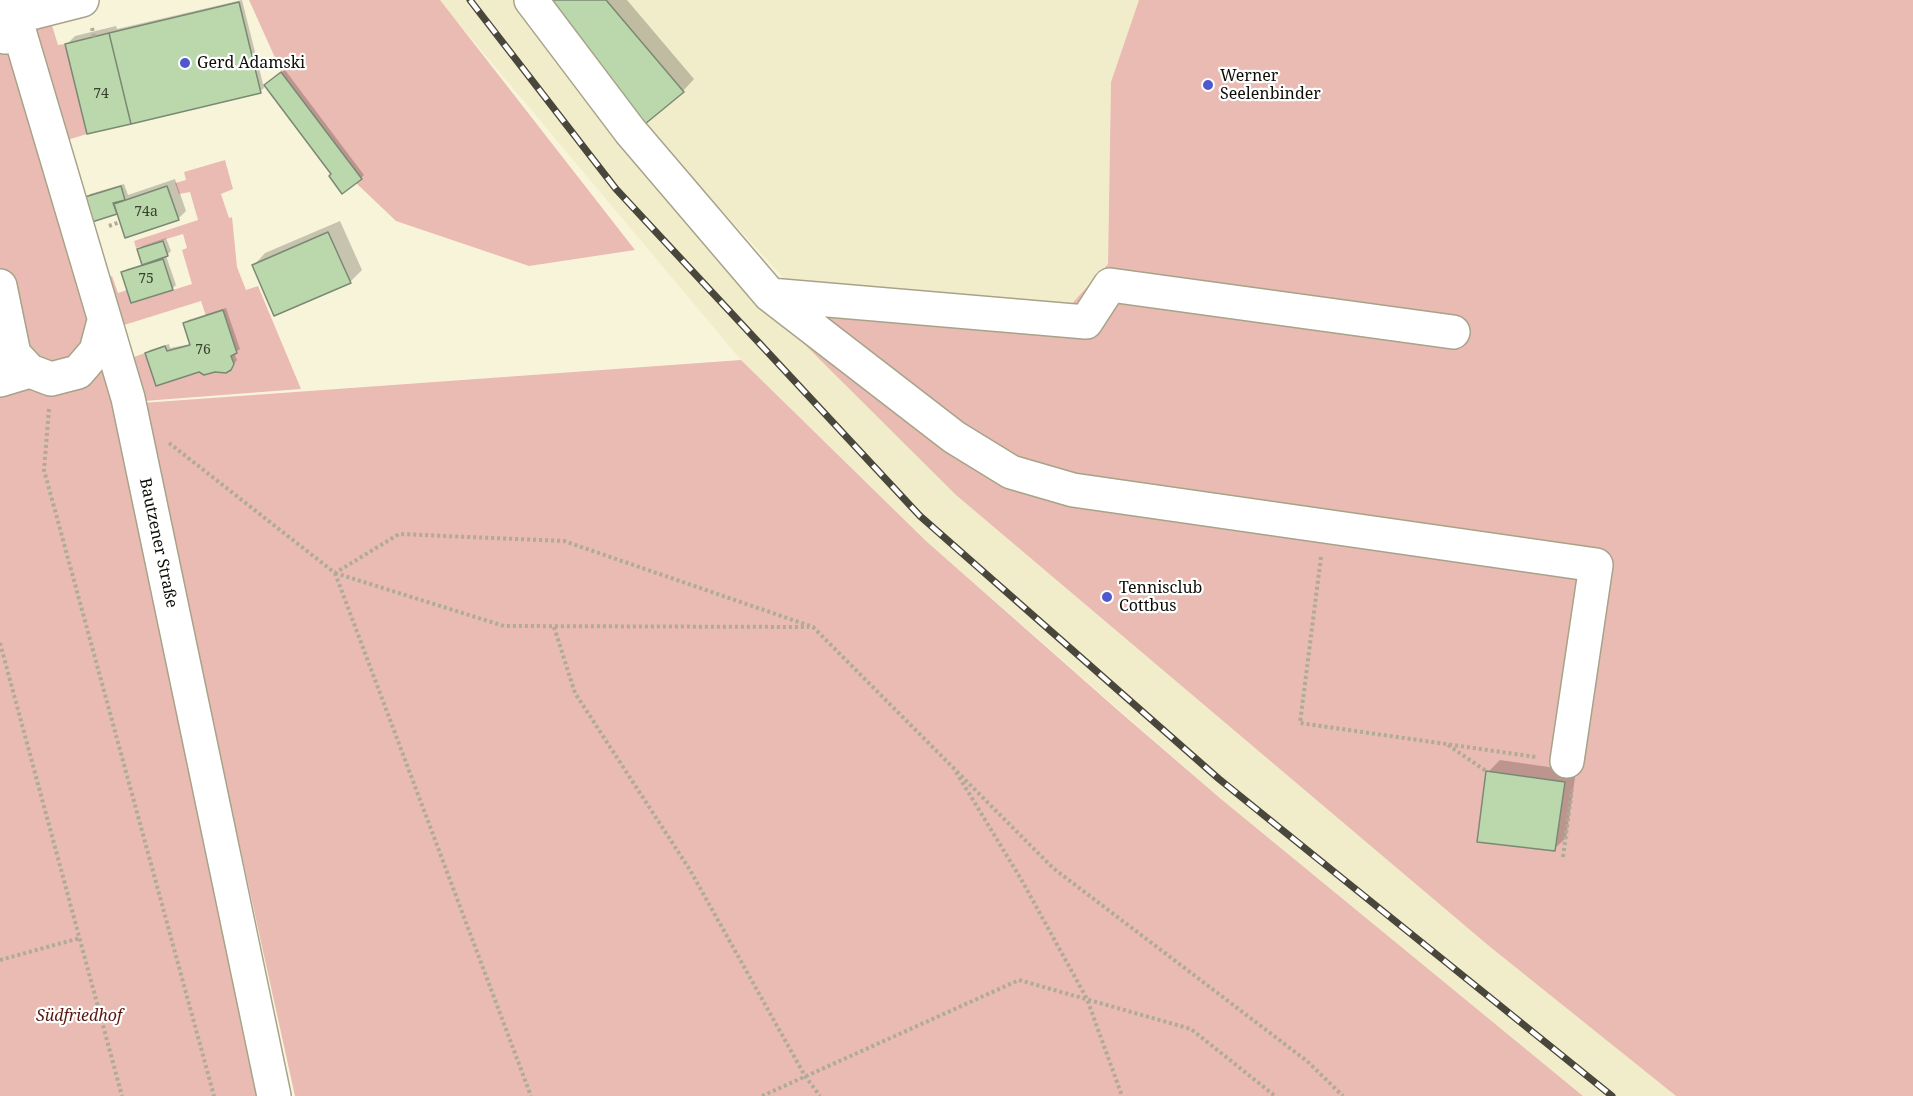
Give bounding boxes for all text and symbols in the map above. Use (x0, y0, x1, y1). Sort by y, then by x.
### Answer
place label: Gerd Adamski (197, 53, 305, 73)
marker: Gerd Adamski (178, 56, 192, 70)
place label: Werner Seelenbinder (1220, 66, 1321, 104)
marker: Werner Seelenbinder (1201, 78, 1215, 92)
house number: 74 (93, 86, 109, 102)
house number: 74a (134, 204, 158, 220)
house number: 75 (138, 271, 154, 287)
house number: 76 (195, 342, 211, 358)
street label: Bautzener Straße (135, 476, 181, 610)
place label: Tennisclub Cottbus (1119, 578, 1202, 616)
marker: Tennisclub Cottbus (1100, 590, 1114, 604)
park label: Südfriedhof (36, 1006, 122, 1026)

